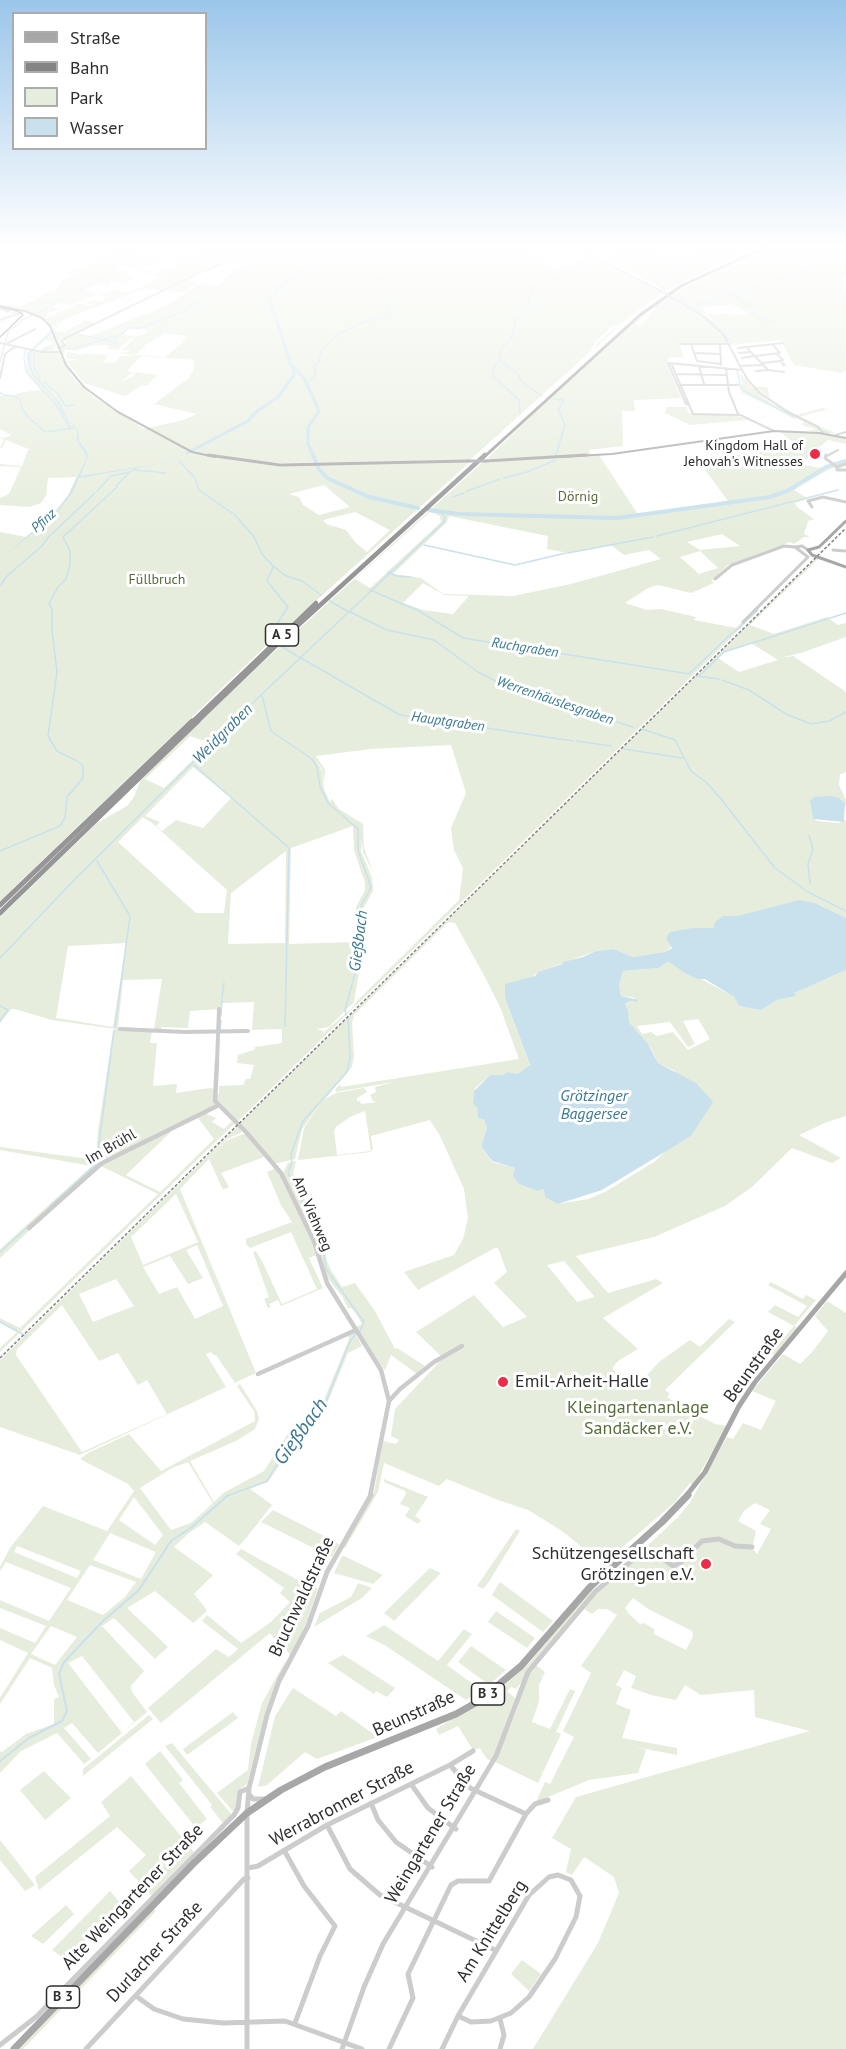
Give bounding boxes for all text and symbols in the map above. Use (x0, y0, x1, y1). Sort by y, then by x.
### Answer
legend (12, 12, 207, 150)
text: Straße (70, 26, 121, 49)
text: Bahn (70, 56, 109, 79)
text: Park (70, 86, 103, 109)
text: Wasser (70, 116, 124, 139)
place label: Kingdom Hall of Jehovah's Witnesses (684, 438, 803, 470)
marker: Kingdom Hall of Jehovah's Witnesses (808, 447, 822, 461)
park label: Dörnig (558, 489, 598, 505)
water label: Pfinz (28, 505, 60, 537)
park label: Füllbruch (129, 572, 185, 588)
road number: A 5 (266, 624, 298, 646)
water label: Ruchgraben (490, 634, 560, 662)
water label: Werrenhäuslesgraben (494, 673, 616, 729)
water label: Weidgraben (189, 700, 257, 768)
water label: Hauptgraben (410, 709, 486, 735)
water label: Gießbach (346, 909, 372, 973)
water label: Grötzinger Baggersee (560, 1086, 628, 1124)
street label: Im Brühl (83, 1125, 139, 1169)
street label: Am Viehweg (288, 1174, 336, 1254)
street label: Beunstraße (719, 1323, 789, 1407)
place label: Emil-Arheit-Halle (515, 1371, 649, 1393)
marker: Emil-Arheit-Halle (496, 1375, 510, 1389)
water label: Gießbach (269, 1394, 333, 1470)
park label: Kleingartenanlage Sandäcker e.V. (567, 1397, 709, 1440)
street label: Bruchwaldstraße (265, 1534, 339, 1660)
place label: Schützengesellschaft Grötzingen e.V. (532, 1543, 694, 1586)
marker: Schützengesellschaft Grötzingen e.V. (699, 1557, 713, 1571)
road number: B 3 (472, 1683, 504, 1705)
street label: Beunstraße (370, 1686, 458, 1742)
street label: Werrabronner Straße (266, 1757, 418, 1851)
street label: Weingartener Straße (381, 1760, 481, 1908)
street label: Alte Weingartener Straße (58, 1820, 208, 1974)
street label: Am Knittelberg (452, 1876, 532, 1986)
street label: Durlacher Straße (103, 1897, 207, 2007)
road number: B 3 (46, 1986, 80, 2008)

